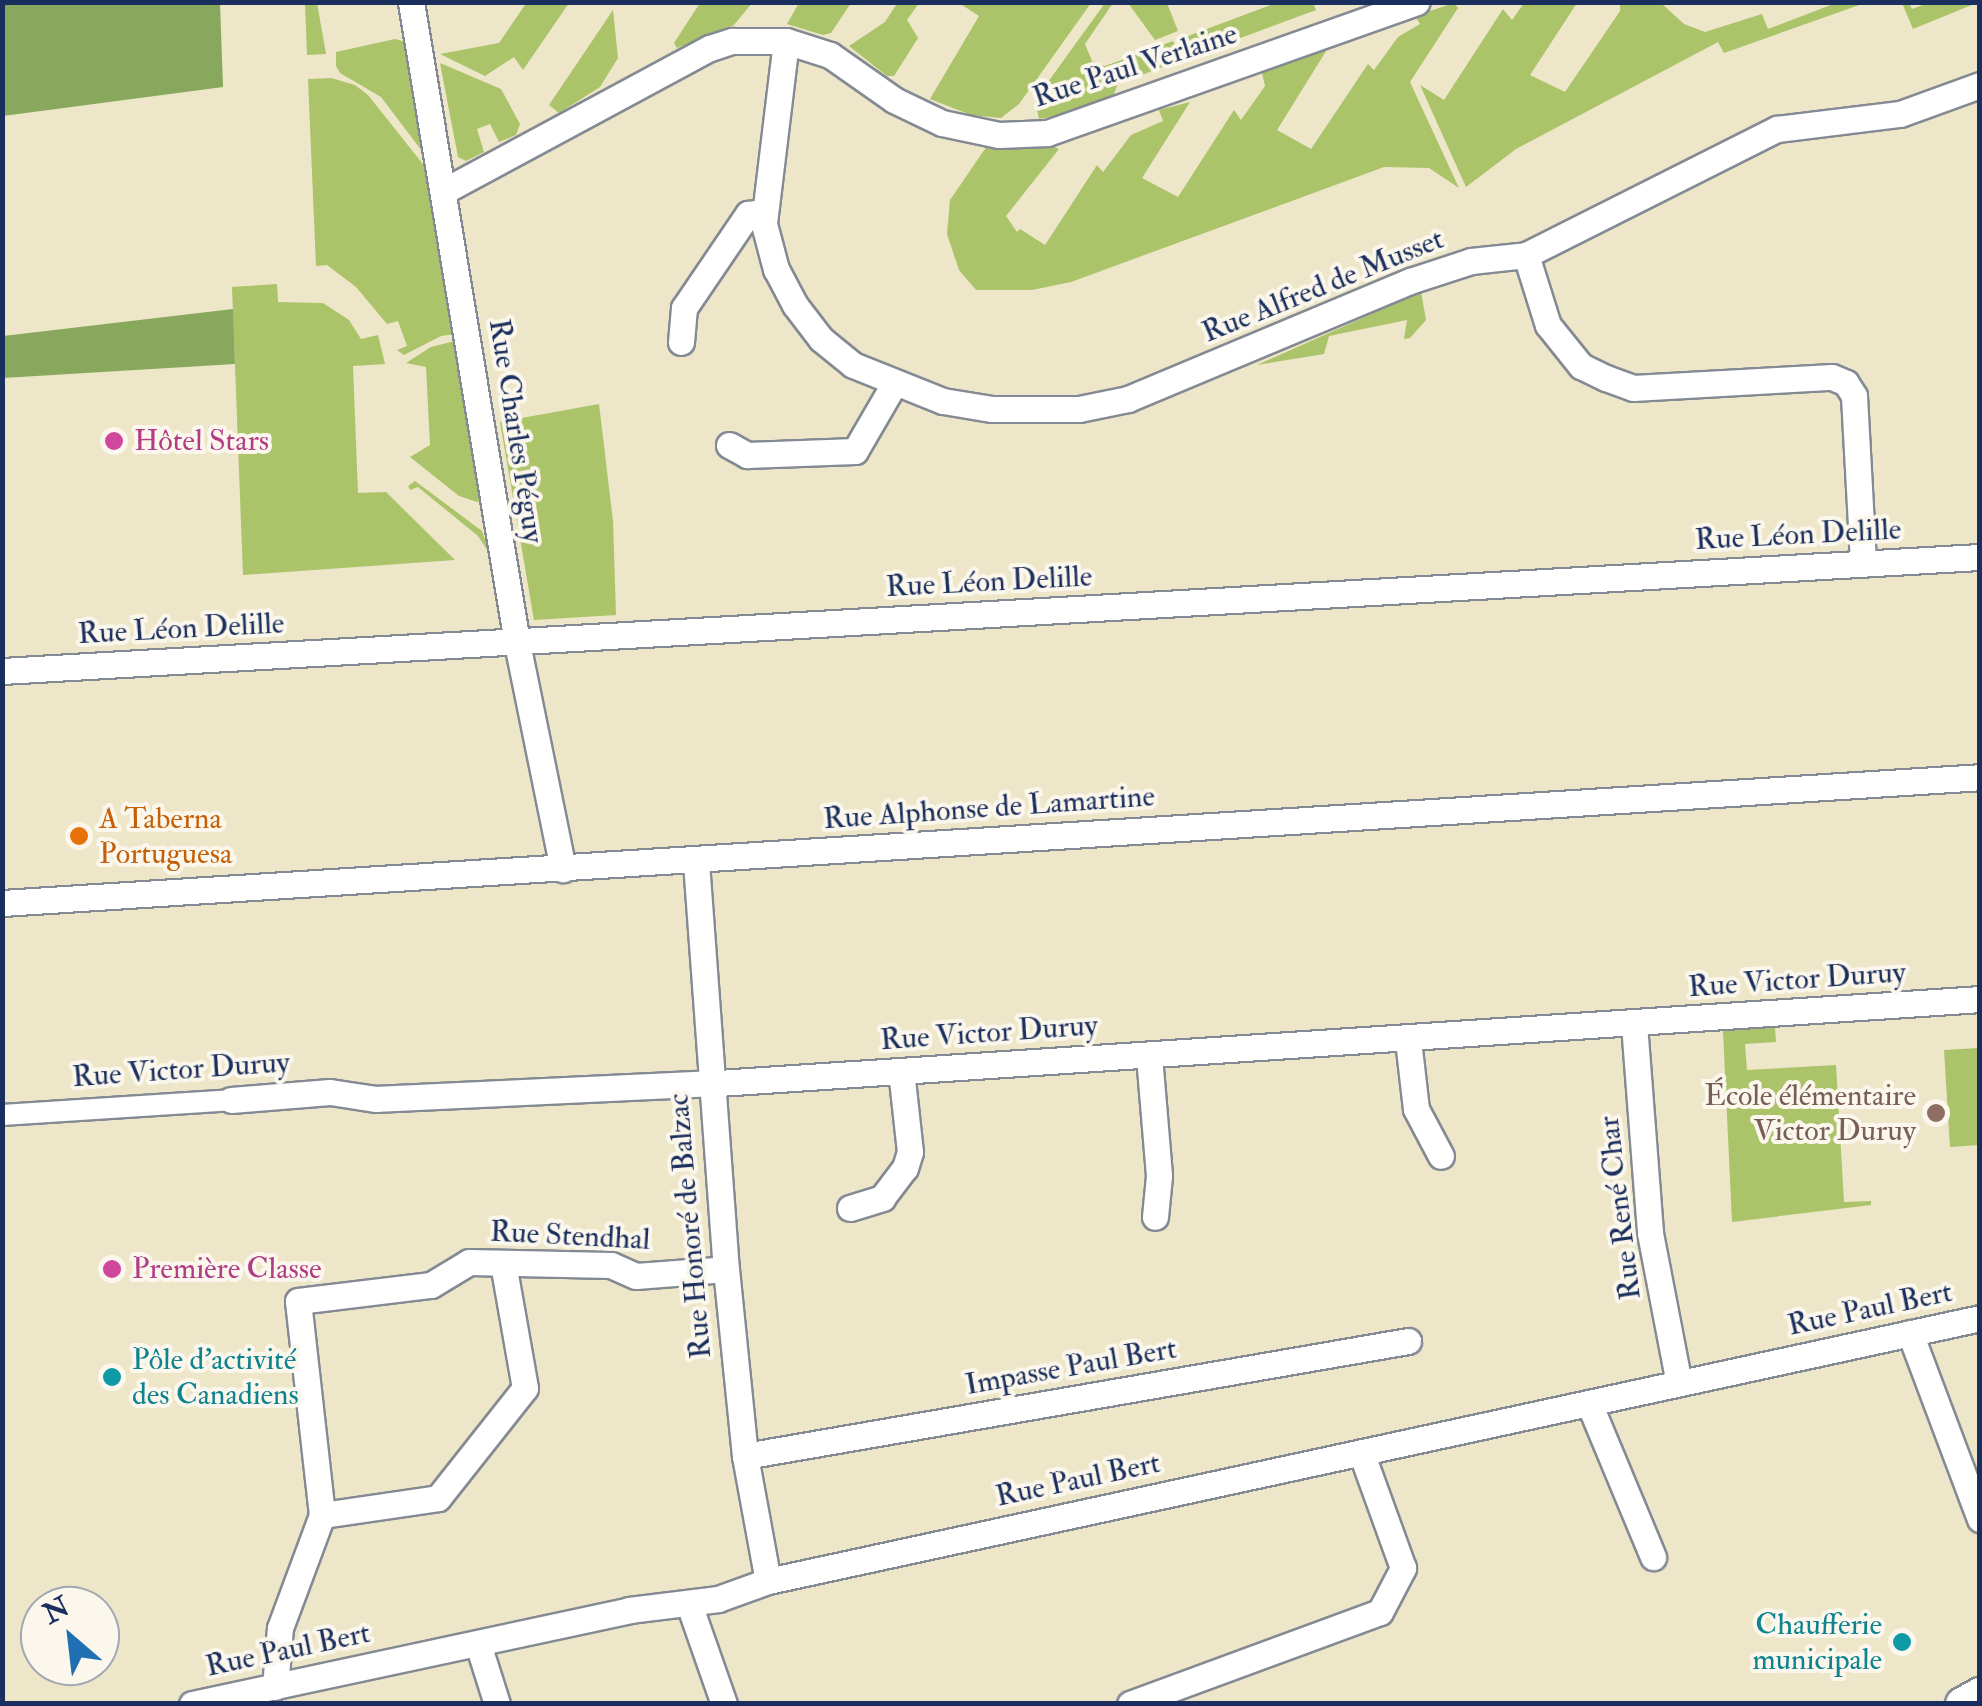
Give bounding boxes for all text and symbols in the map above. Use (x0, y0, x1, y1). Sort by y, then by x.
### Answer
street label: Rue Paul Verlaine (1028, 16, 1242, 116)
street label: Rue Alfred de Musset (1197, 221, 1449, 351)
street label: Rue Charles Péguy (481, 316, 551, 546)
place label: Hôtel Stars (134, 423, 269, 459)
marker: Hôtel Stars (103, 430, 125, 452)
street label: Rue Léon Delille (1694, 512, 1902, 558)
street label: Rue Léon Delille (885, 559, 1093, 605)
street label: Rue Léon Delille (77, 606, 285, 652)
street label: Rue Alphonse de Lamartine (822, 778, 1156, 838)
place label: A Taberna Portuguesa (99, 801, 232, 872)
marker: A Taberna Portuguesa (68, 825, 90, 847)
street label: Rue Victor Duruy (1687, 954, 1907, 1006)
street label: Rue Victor Duruy (879, 1007, 1099, 1059)
street label: Rue Victor Duruy (71, 1044, 291, 1096)
place label: École élémentaire Victor Duruy (1704, 1078, 1916, 1148)
street label: Rue Honoré de Balzac (660, 1092, 720, 1360)
marker: École élémentaire Victor Duruy (1925, 1102, 1947, 1124)
street label: Rue René Char (1591, 1114, 1649, 1302)
street label: Rue Stendhal (489, 1214, 651, 1258)
place label: Première Classe (132, 1251, 322, 1287)
marker: Première Classe (101, 1258, 123, 1280)
street label: Rue Paul Bert (1784, 1274, 1956, 1344)
street label: Impasse Paul Bert (962, 1331, 1180, 1403)
place label: Pôle d'activité des Canadiens (132, 1342, 299, 1412)
marker: Pôle d'activité des Canadiens (101, 1366, 123, 1388)
street label: Rue Paul Bert (992, 1445, 1164, 1515)
north arrow (20, 1586, 120, 1686)
text: N (37, 1590, 76, 1632)
place label: Chaufferie municipale (1753, 1607, 1882, 1678)
street label: Rue Paul Bert (202, 1615, 374, 1685)
marker: Chaufferie municipale (1891, 1631, 1913, 1653)

